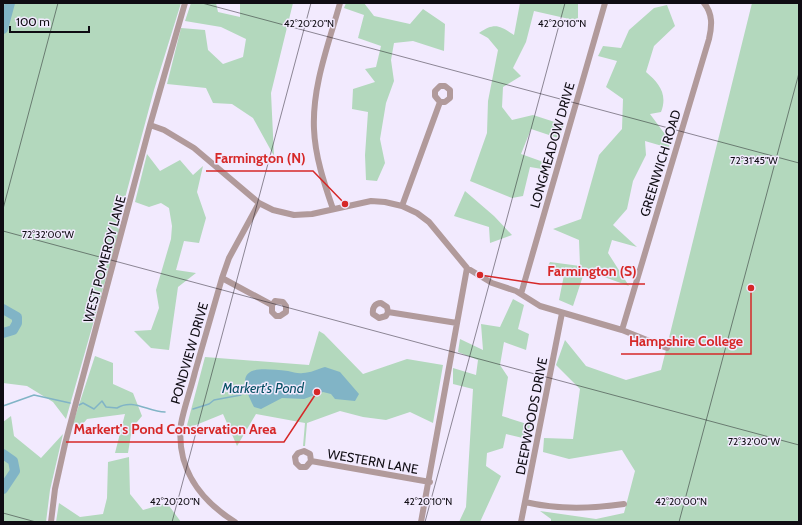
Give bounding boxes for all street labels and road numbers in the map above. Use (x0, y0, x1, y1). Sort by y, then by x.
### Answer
street label: LONGMEADOW DRIVE (526, 80, 578, 210)
street label: GREENWICH ROAD (636, 108, 684, 218)
street label: WEST POMEROY LANE (79, 194, 129, 324)
street label: PONDVIEW DRIVE (167, 300, 211, 406)
street label: DEEPWOODS DRIVE (512, 356, 550, 476)
street label: WESTERN LANE (326, 445, 420, 477)

